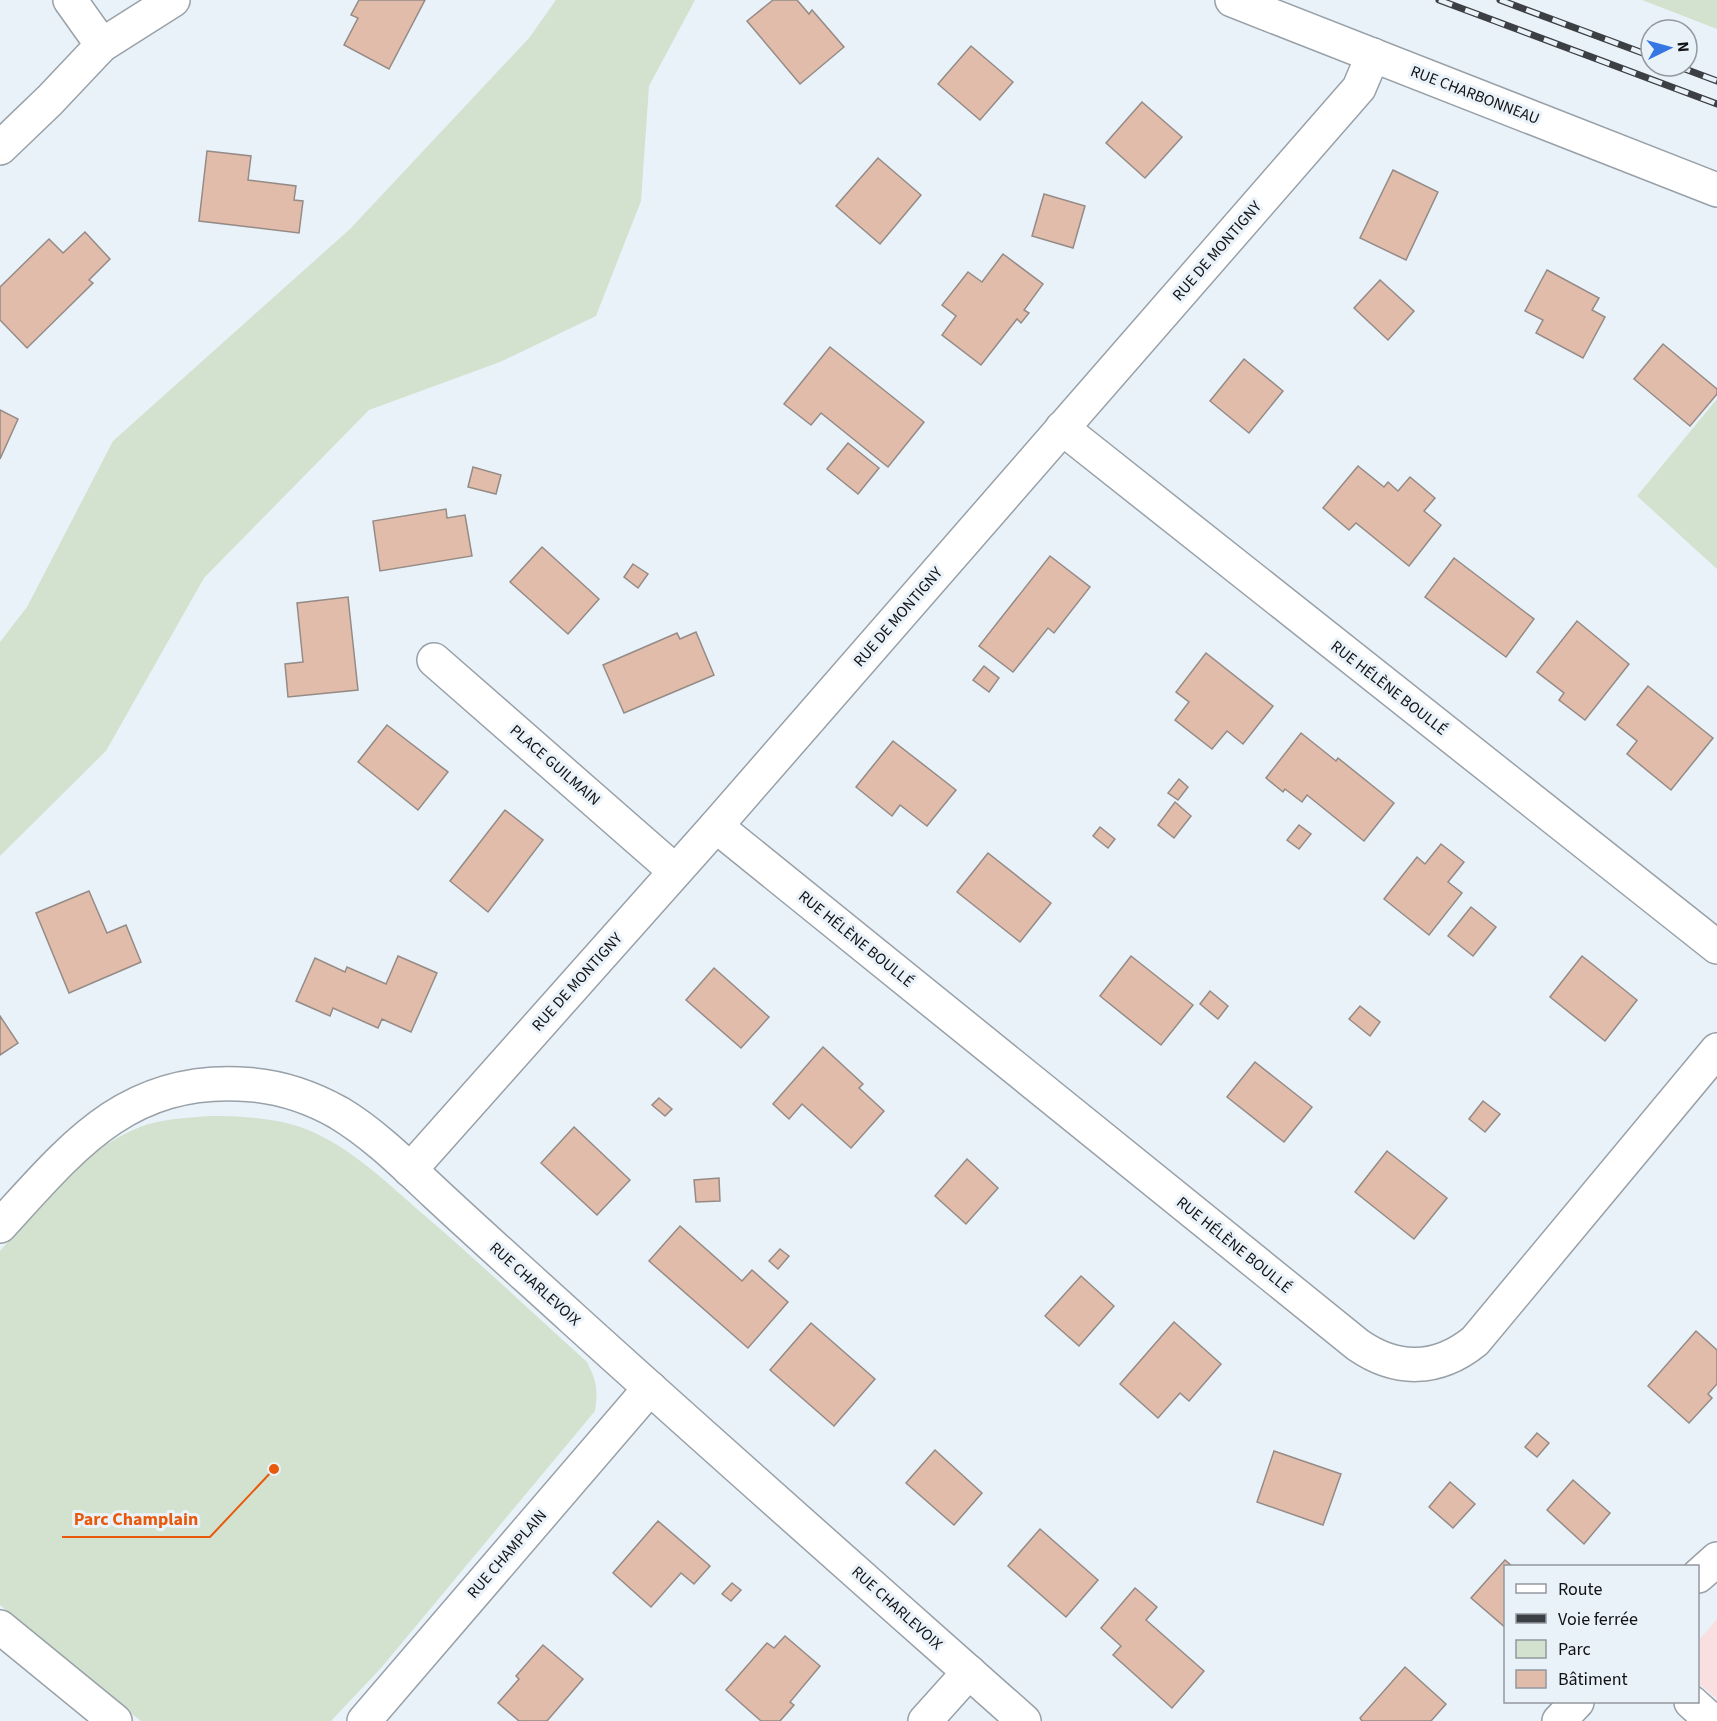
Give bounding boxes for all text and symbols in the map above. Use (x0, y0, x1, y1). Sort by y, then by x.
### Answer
north arrow (1639, 18, 1699, 78)
text: N (1672, 41, 1694, 53)
street label: RUE CHARBONNEAU (1407, 60, 1543, 130)
street label: RUE DE MONTIGNY (1167, 196, 1267, 306)
street label: RUE DE MONTIGNY (848, 562, 948, 672)
street label: RUE HÉLÈNE BOULLÉ (1326, 635, 1452, 741)
street label: PLACE GUILMAIN (505, 720, 605, 810)
street label: RUE HÉLÈNE BOULLÉ (794, 886, 918, 992)
street label: RUE DE MONTIGNY (527, 928, 628, 1036)
street label: RUE HÉLÈNE BOULLÉ (1172, 1192, 1296, 1298)
street label: RUE CHARLEVOIX (485, 1237, 585, 1331)
callout: Parc Champlain (62, 1501, 210, 1537)
street label: RUE CHAMPLAIN (462, 1505, 552, 1603)
text: Parc Champlain (74, 1507, 198, 1532)
street label: RUE CHARLEVOIX (847, 1561, 947, 1655)
legend (1504, 1565, 1699, 1703)
text: Route (1558, 1577, 1602, 1602)
text: Voie ferrée (1558, 1607, 1638, 1632)
text: Parc (1558, 1637, 1591, 1662)
text: Bâtiment (1558, 1667, 1628, 1692)

